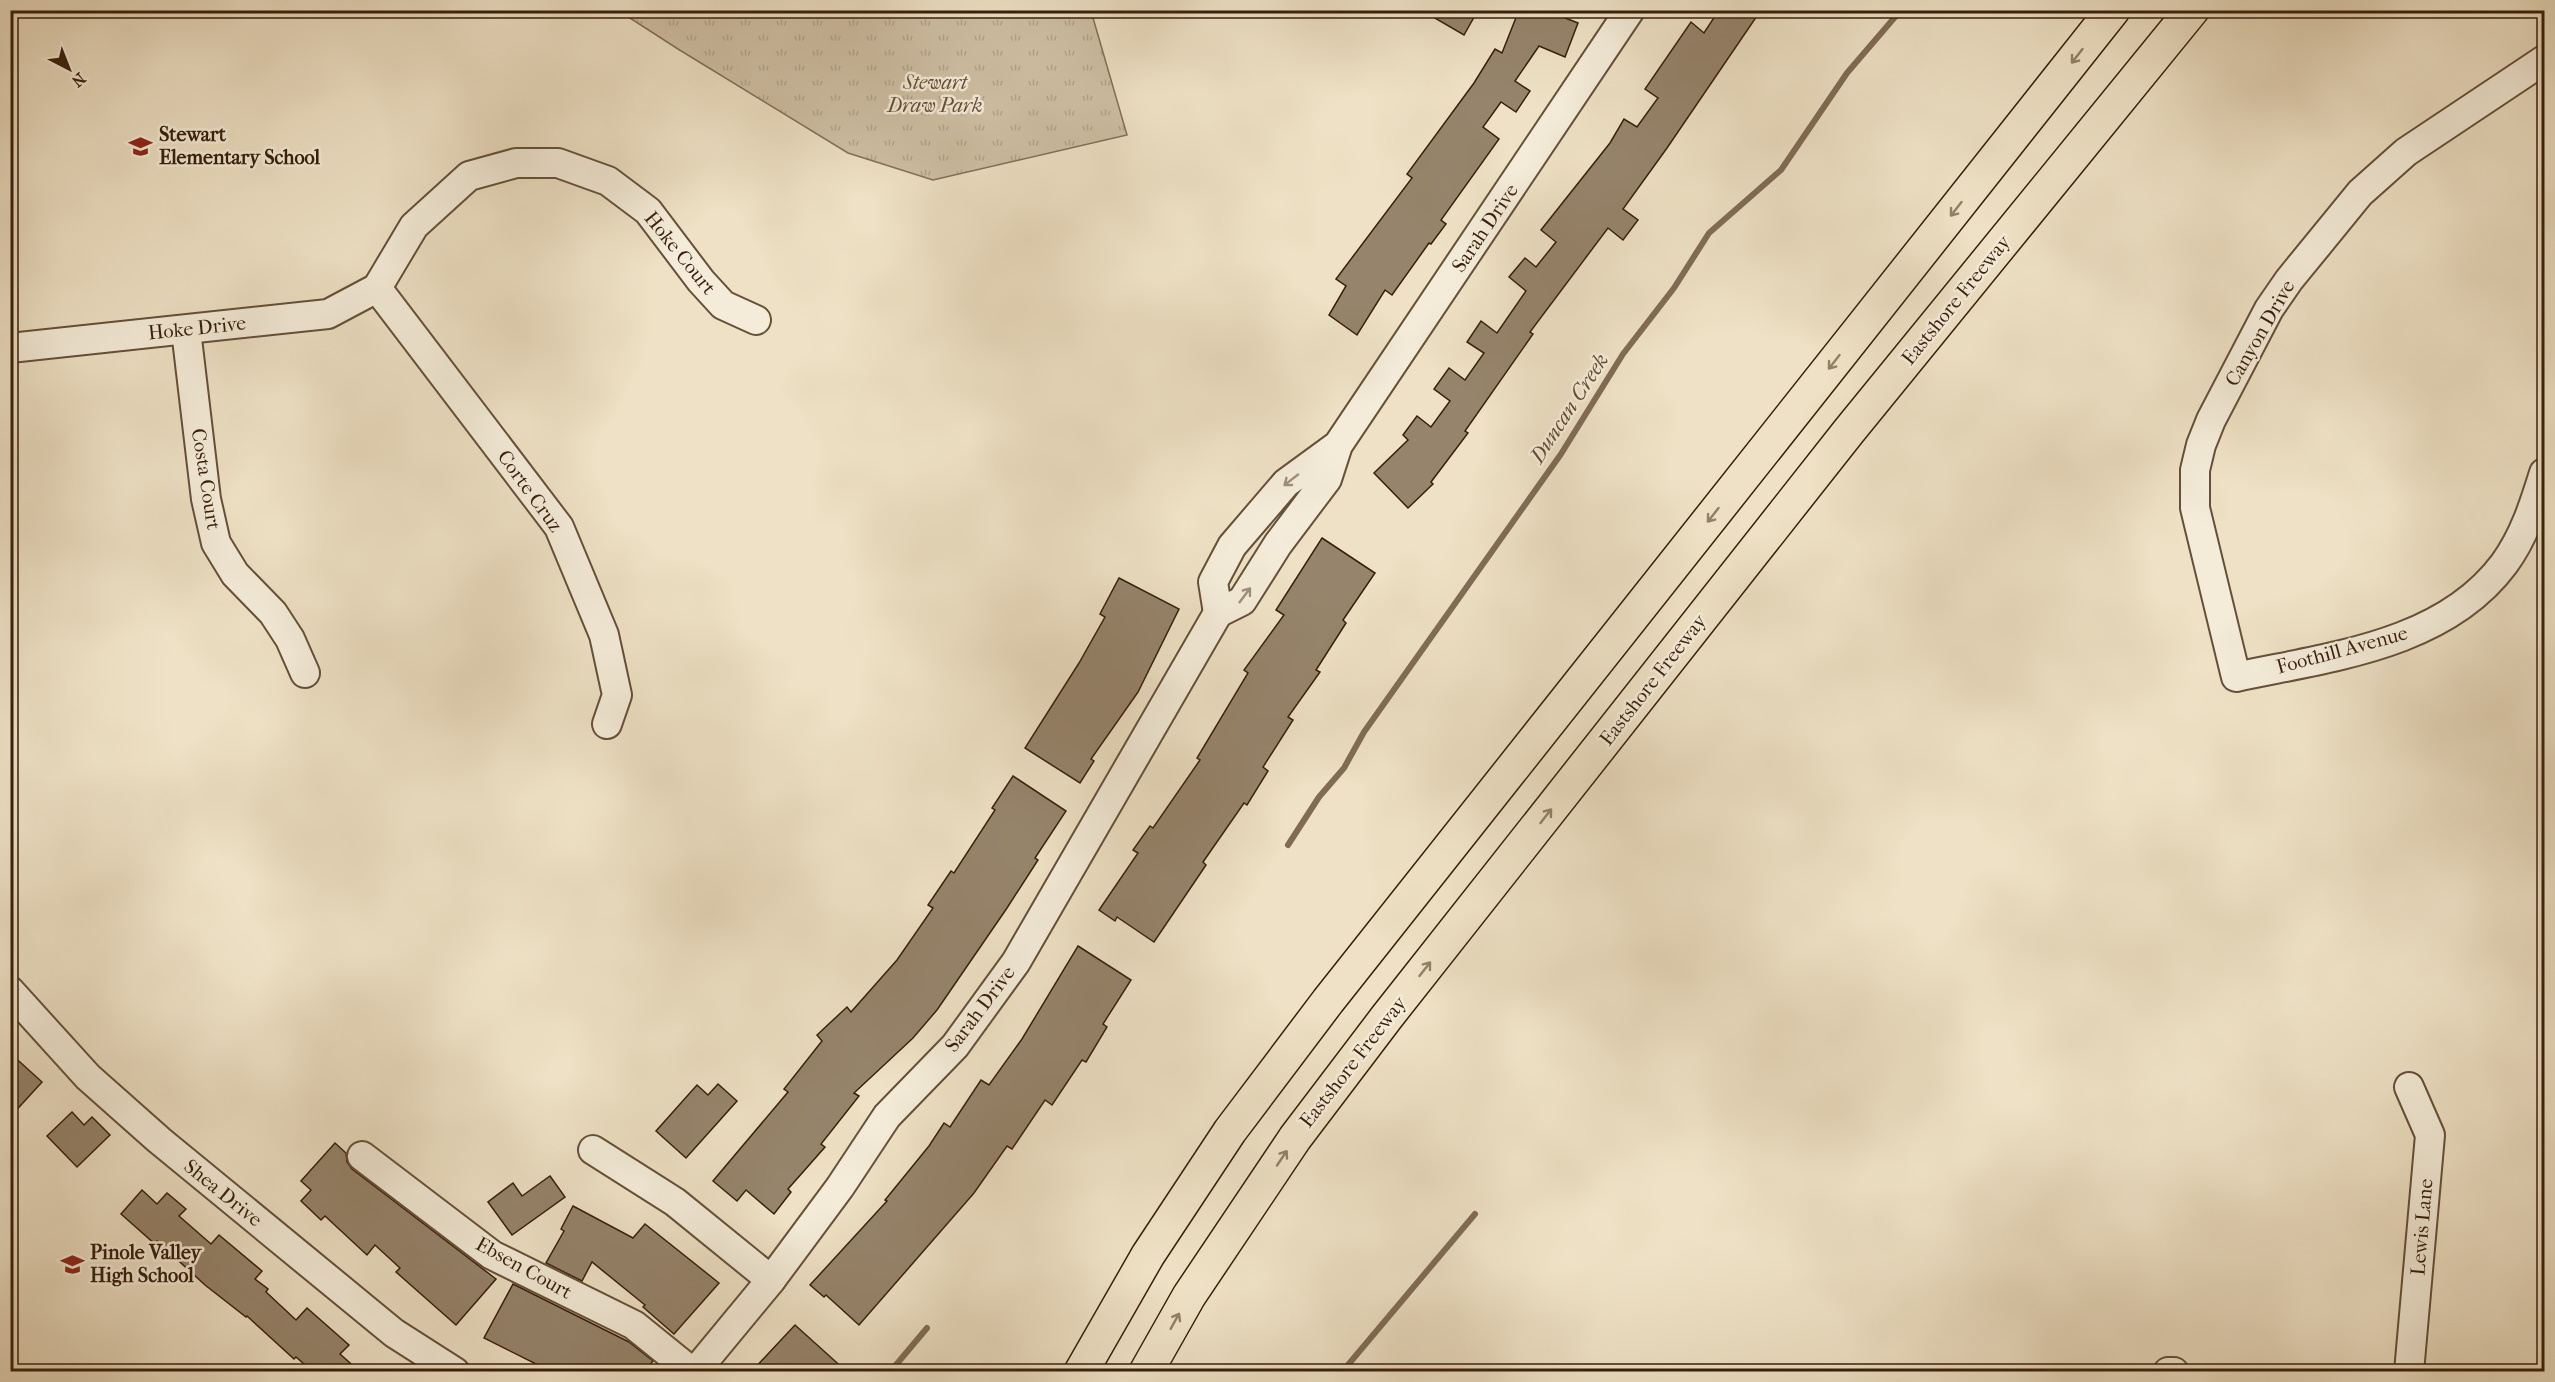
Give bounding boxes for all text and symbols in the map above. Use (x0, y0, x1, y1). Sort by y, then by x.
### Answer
north arrow (39, 39, 99, 99)
one-way arrow (2070, 48, 2083, 64)
text: N (67, 69, 90, 91)
park label: Stewart Draw Park (886, 71, 982, 117)
place label: Stewart Elementary School (159, 123, 321, 169)
school or university icon: Stewart Elementary School (128, 133, 154, 159)
street label: Sarah Drive (1447, 179, 1523, 277)
one-way arrow (1949, 201, 1962, 217)
street label: Hoke Court (640, 207, 720, 299)
street label: Eastshore Freeway (1897, 230, 2016, 369)
street label: Canyon Drive (2220, 276, 2300, 390)
street label: Hoke Drive (147, 311, 247, 345)
water label: Duncan Creek (1524, 349, 1613, 469)
one-way arrow (1828, 354, 1841, 370)
street label: Costa Court (187, 427, 225, 531)
street label: Corte Cruz (493, 446, 567, 537)
one-way arrow (1284, 473, 1300, 486)
one-way arrow (1707, 507, 1720, 523)
one-way arrow (1238, 587, 1251, 603)
street label: Eastshore Freeway (1595, 609, 1712, 750)
street label: Foothill Avenue (2274, 621, 2410, 679)
one-way arrow (1540, 808, 1553, 824)
street label: Sarah Drive (940, 961, 1020, 1057)
one-way arrow (1419, 961, 1432, 977)
street label: Eastshore Freeway (1295, 991, 1412, 1132)
one-way arrow (1276, 1150, 1288, 1166)
street label: Shea Drive (179, 1155, 267, 1232)
street label: Lewis Lane (2406, 1178, 2438, 1276)
street label: Ebsen Court (472, 1232, 576, 1304)
place label: Pinole Valley High School (90, 1241, 203, 1287)
school or university icon: Pinole Valley High School (59, 1251, 85, 1277)
one-way arrow (1170, 1312, 1181, 1330)

